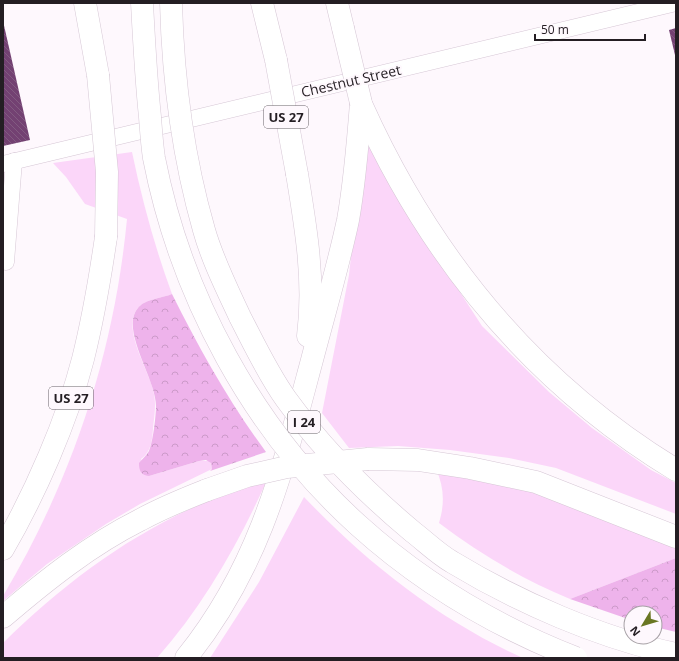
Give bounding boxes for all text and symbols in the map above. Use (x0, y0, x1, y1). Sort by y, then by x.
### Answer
scale bar (535, 16, 645, 42)
text: 50 m (541, 21, 569, 38)
street label: Chestnut Street (299, 60, 403, 101)
road number: US 27 (264, 106, 308, 128)
road number: US 27 (49, 387, 93, 409)
road number: I 24 (288, 411, 320, 433)
north arrow (623, 605, 663, 645)
text: N (626, 623, 643, 640)

